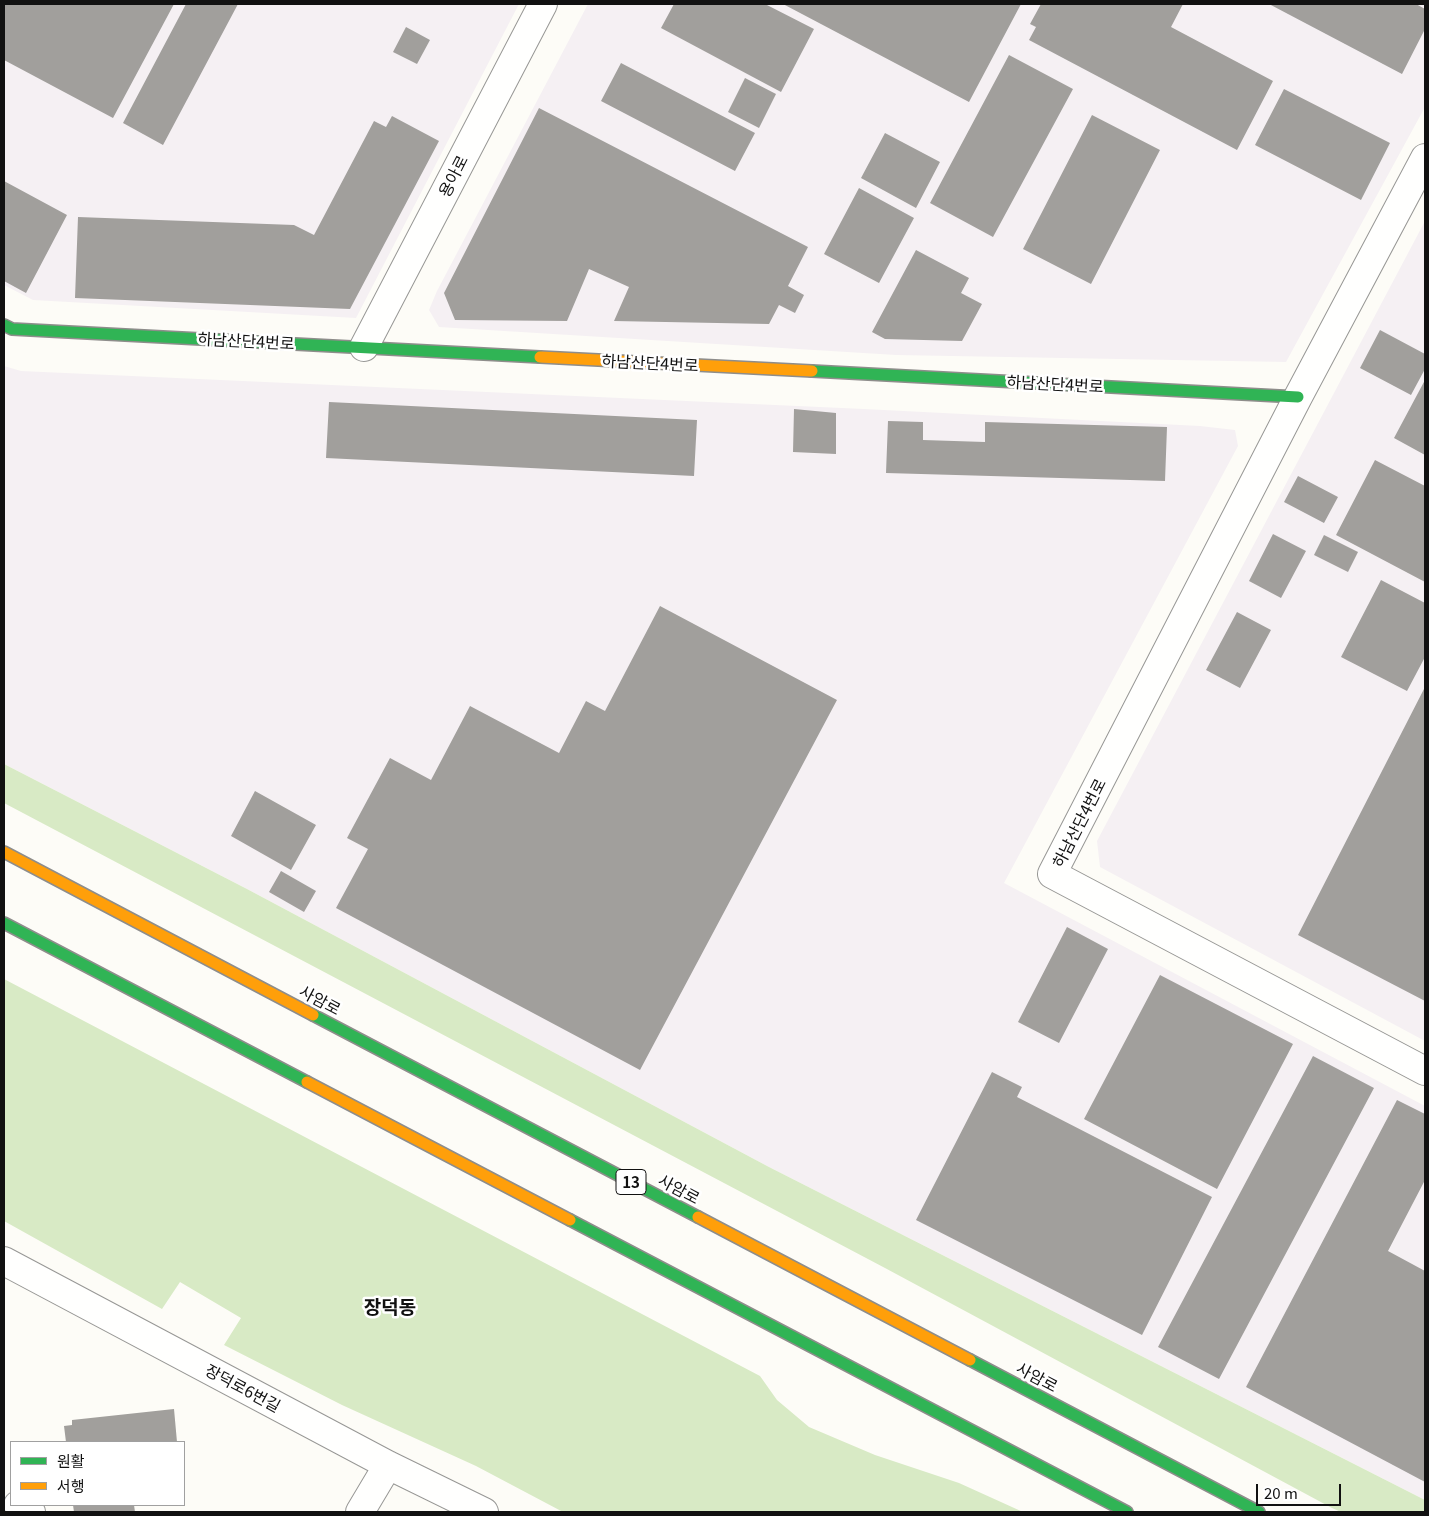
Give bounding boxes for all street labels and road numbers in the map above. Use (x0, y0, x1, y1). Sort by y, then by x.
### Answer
street label: 용아로 (434, 152, 472, 200)
street label: 하남산단4번로 (197, 329, 295, 353)
street label: 하남산단4번로 (601, 351, 699, 375)
street label: 하남산단4번로 (1006, 372, 1104, 396)
street label: 하남산단4번로 (1048, 775, 1110, 871)
street label: 사암로 (296, 981, 344, 1019)
road number: 13 (616, 1170, 646, 1194)
street label: 사암로 (655, 1170, 703, 1208)
street label: 사암로 (1013, 1358, 1061, 1396)
street label: 장덕로6번길 (202, 1360, 284, 1416)

